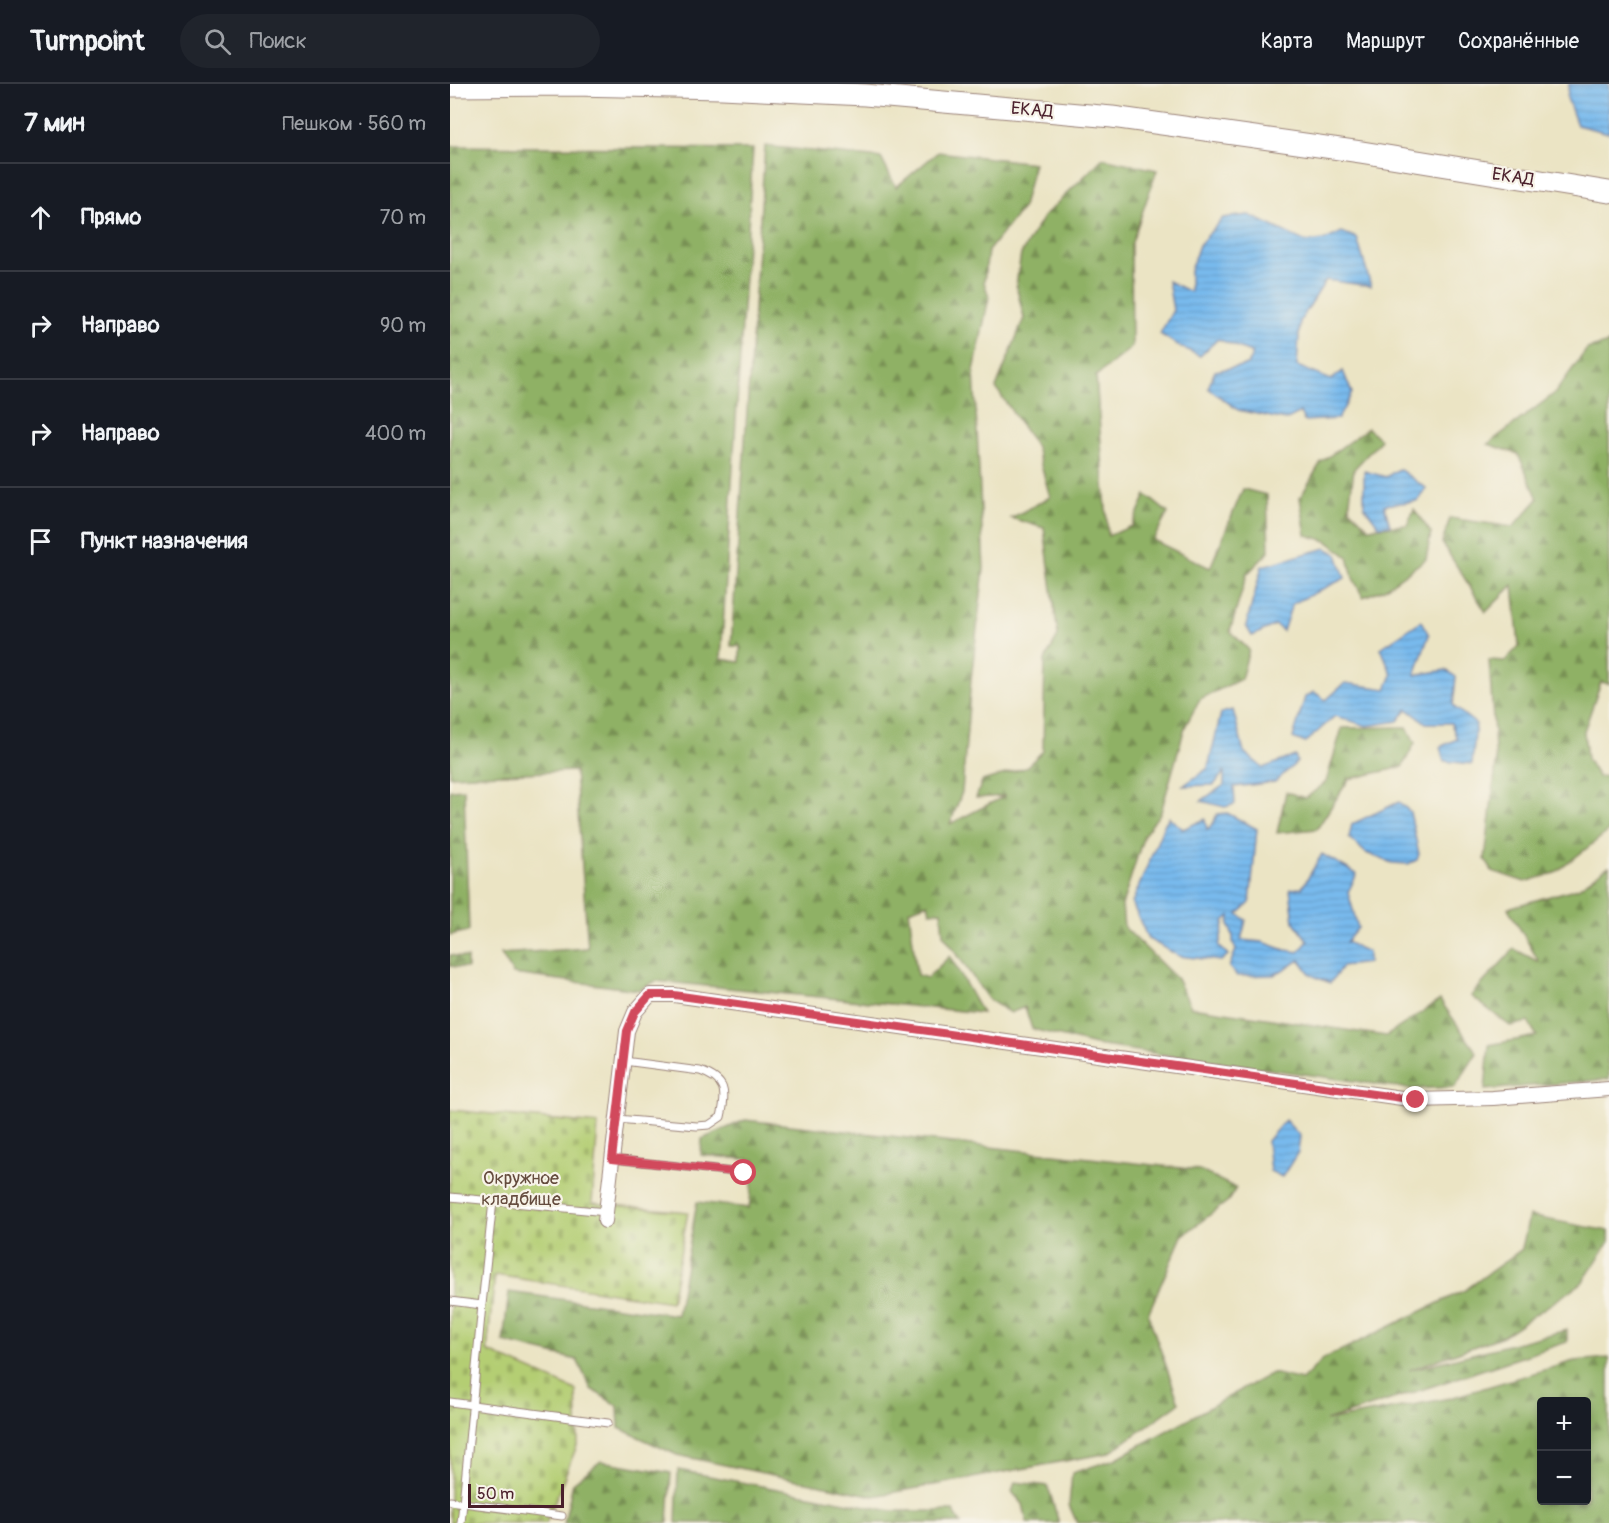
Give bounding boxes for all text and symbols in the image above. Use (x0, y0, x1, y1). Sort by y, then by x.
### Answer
search box (180, 14, 600, 68)
text: Turnpoint (30, 24, 144, 59)
icon: search (201, 25, 234, 58)
text: Поиск (249, 27, 307, 55)
text: Карта (1261, 28, 1313, 55)
text: Маршрут (1346, 28, 1425, 55)
text: Сохранённые (1458, 28, 1579, 55)
street label: ЕКАД (1010, 97, 1054, 123)
text: 7 мин (24, 107, 85, 139)
text: Пешком · 560 m (282, 111, 426, 136)
street label: ЕКАД (1490, 162, 1536, 192)
icon: ahead (24, 201, 57, 234)
text: Прямо (81, 203, 141, 231)
text: 70 m (380, 205, 426, 230)
icon: right (24, 309, 57, 342)
text: Направо (81, 311, 160, 339)
text: 90 m (380, 313, 426, 338)
icon: right (24, 417, 57, 450)
text: Направо (81, 419, 160, 447)
text: 400 m (365, 421, 426, 446)
icon: arrive (24, 525, 57, 558)
text: Пункт назначения (81, 527, 248, 555)
route end (1402, 1086, 1428, 1112)
route start (730, 1159, 756, 1185)
park label: Окружное кладбище (481, 1167, 561, 1211)
map controls (1537, 1397, 1591, 1505)
button: + (1537, 1397, 1591, 1451)
button: − (1537, 1451, 1591, 1505)
scale bar (468, 1481, 564, 1508)
text: 50 m (477, 1484, 514, 1504)

